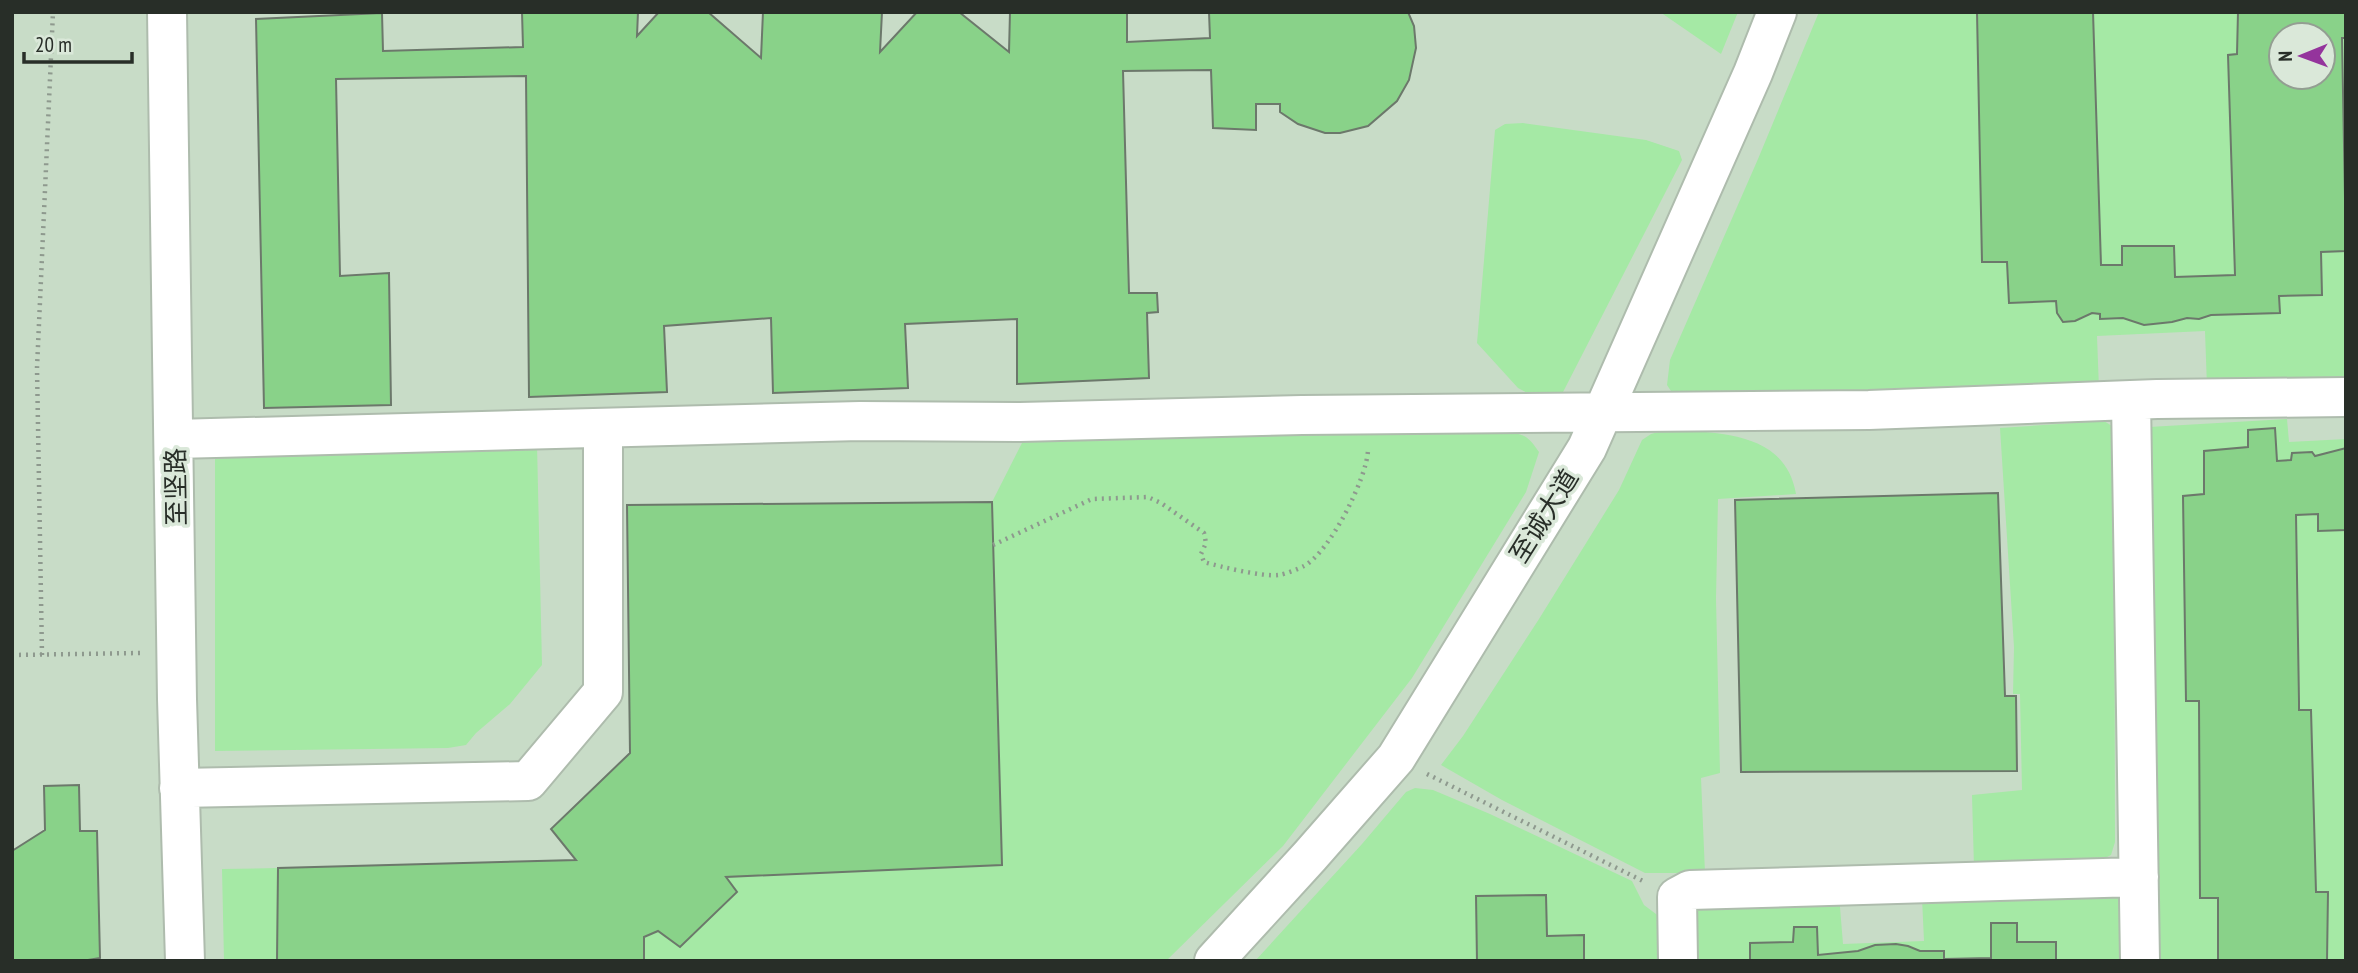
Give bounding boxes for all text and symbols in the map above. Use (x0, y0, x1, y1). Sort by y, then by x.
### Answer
scale bar (24, 21, 133, 65)
north arrow (2267, 21, 2337, 91)
text: 20 m (35, 31, 72, 58)
text: N (2273, 51, 2297, 62)
street label: 至坚路 (158, 448, 193, 526)
street label: 至诚大道 (1502, 463, 1585, 569)

